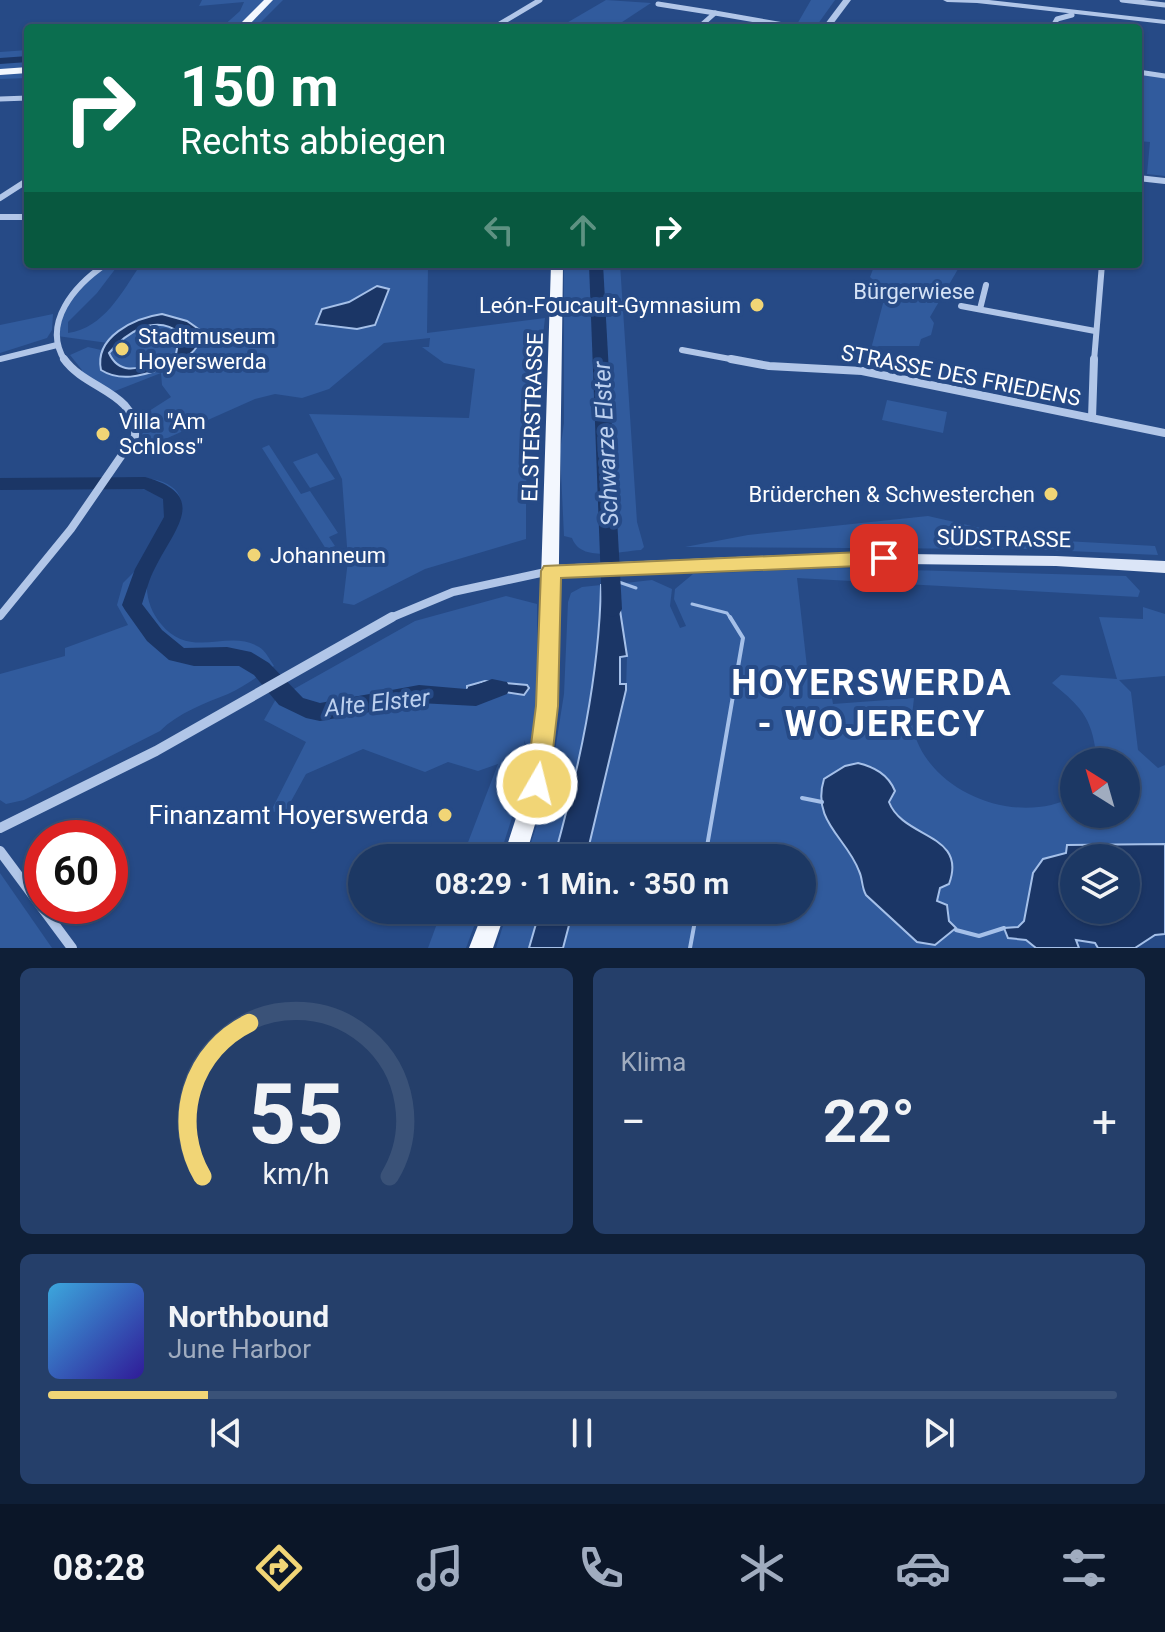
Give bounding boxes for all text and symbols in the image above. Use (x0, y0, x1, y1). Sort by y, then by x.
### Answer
text: 150 m (180, 54, 339, 120)
icon: right (48, 56, 152, 160)
text: Rechts abbiegen (180, 121, 446, 163)
icon: left (477, 208, 521, 252)
icon: ahead (561, 208, 605, 252)
icon: right (645, 208, 689, 252)
park label: Bürgerwiese (853, 279, 975, 304)
place label: León-Foucault-Gymnasium (479, 293, 741, 318)
marker: León-Foucault-Gymnasium (748, 296, 766, 314)
place label: Stadtmuseum Hoyerswerda (138, 324, 276, 374)
street label: ELSTERSTRASSE (517, 332, 548, 502)
marker: Stadtmuseum Hoyerswerda (113, 340, 131, 358)
street label: STRASSE DES FRIEDENS (839, 340, 1083, 411)
water label: Schwarze Elster (588, 360, 624, 527)
place label: Villa "Am Schloss" (119, 409, 206, 459)
marker: Villa "Am Schloss" (94, 425, 112, 443)
place label: Brüderchen & Schwesterchen (749, 482, 1035, 507)
marker: Brüderchen & Schwesterchen (1042, 485, 1060, 503)
pin (850, 524, 918, 592)
street label: SÜDSTRASSE (937, 525, 1071, 552)
icon: arrive (862, 536, 906, 580)
place label: Johanneum (270, 543, 386, 568)
marker: Johanneum (245, 546, 263, 564)
district label: HOYERSWERDA - WOJERECY (731, 662, 1013, 745)
water label: Alte Elster (322, 683, 432, 723)
position arrow (495, 742, 579, 826)
north arrow (1060, 748, 1140, 828)
map controls (1060, 748, 1140, 924)
place label: Finanzamt Hoyerswerda (149, 800, 429, 830)
marker: Finanzamt Hoyerswerda (436, 806, 454, 824)
speed limit sign: 60 (24, 820, 128, 924)
button: layers (1060, 844, 1140, 924)
text: 08:29 · 1 Min. · 350 m (435, 866, 729, 901)
text: Klima (621, 1047, 686, 1077)
text: 55 (249, 1066, 344, 1163)
text: 22° (823, 1086, 915, 1157)
text: − (621, 1096, 646, 1148)
text: + (1092, 1096, 1117, 1148)
text: km/h (263, 1157, 330, 1191)
text: Northbound (168, 1299, 329, 1334)
text: June Harbor (168, 1334, 311, 1364)
icon: previous (204, 1411, 248, 1455)
icon: pause (560, 1411, 604, 1455)
icon: next (917, 1411, 961, 1455)
icon: directions (251, 1540, 307, 1596)
icon: music (412, 1540, 468, 1596)
icon: phone (573, 1540, 629, 1596)
icon: climate (734, 1540, 790, 1596)
icon: car (895, 1540, 951, 1596)
icon: filters (1056, 1540, 1112, 1596)
text: 08:28 (53, 1547, 145, 1589)

